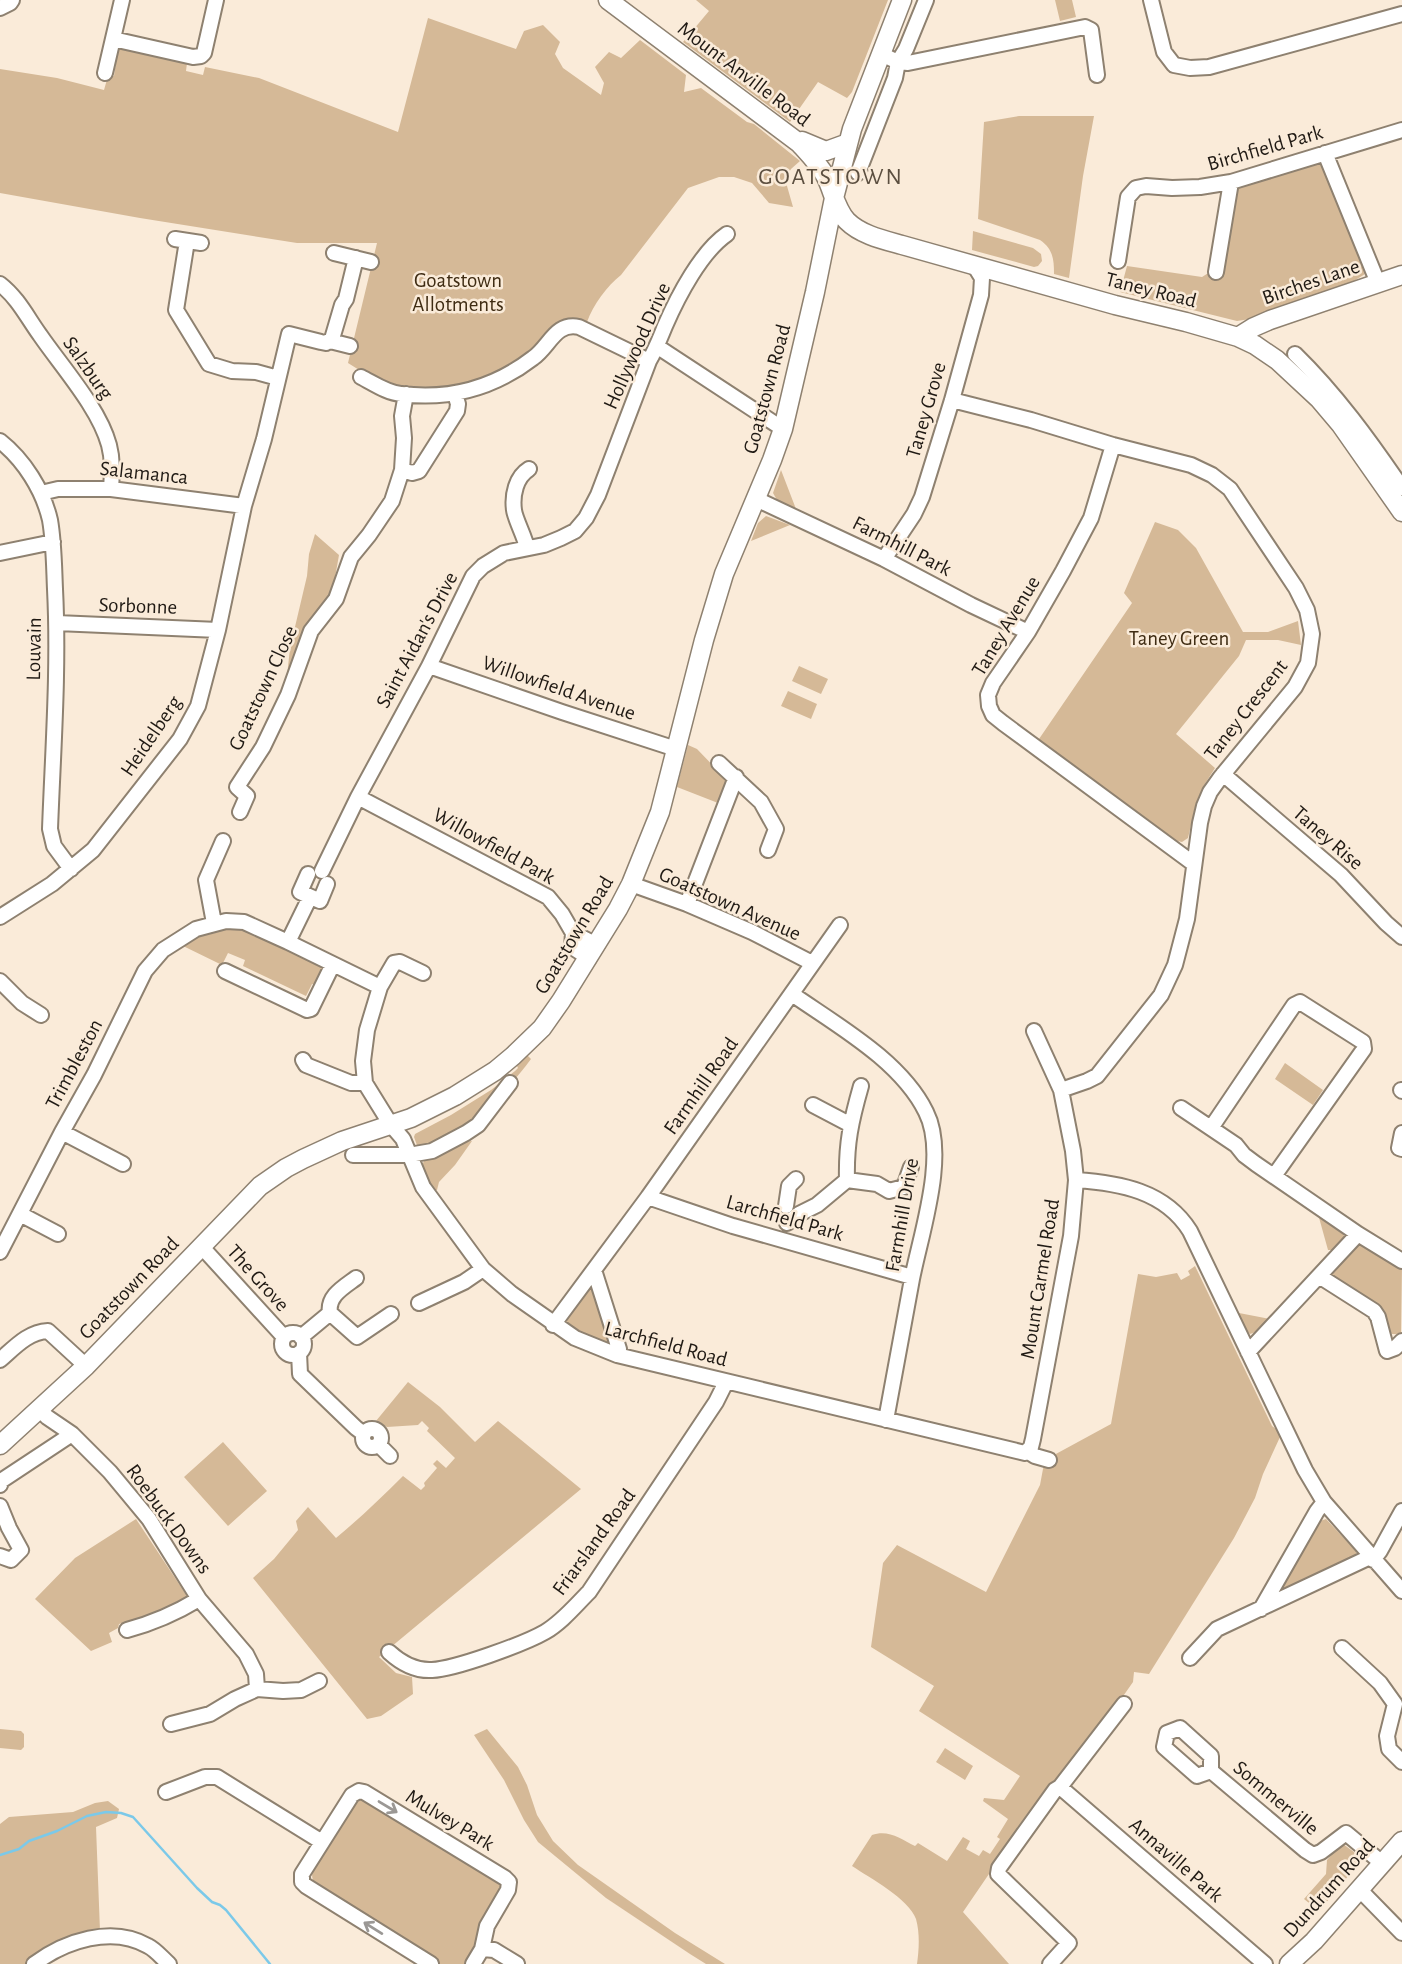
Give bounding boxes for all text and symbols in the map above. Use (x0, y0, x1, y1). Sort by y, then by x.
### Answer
street label: Mount Anville Road (674, 18, 814, 130)
street label: Birchfield Park (1205, 121, 1326, 174)
district label: GOATSTOWN (758, 165, 904, 189)
street label: Birches Lane (1259, 256, 1363, 308)
street label: Taney Road (1103, 269, 1199, 311)
park label: Goatstown Allotments (412, 270, 504, 315)
street label: Hollywood Drive (600, 280, 674, 412)
street label: Goatstown Road (740, 322, 794, 456)
street label: Salzburg (59, 333, 118, 404)
street label: Taney Grove (902, 360, 950, 460)
street label: Salamanca (99, 458, 189, 488)
street label: Farmhill Park (849, 512, 955, 580)
street label: Saint Aidan's Drive (372, 569, 462, 711)
street label: Taney Avenue (968, 572, 1044, 680)
street label: Sorbonne (98, 594, 178, 618)
street label: Louvain (23, 617, 45, 681)
street label: Goatstown Close (225, 622, 301, 754)
park label: Taney Green (1129, 628, 1229, 649)
street label: Willowfield Avenue (480, 652, 638, 724)
street label: Taney Crescent (1200, 655, 1292, 764)
street label: Heidelberg (117, 691, 186, 780)
street label: Taney Rise (1289, 802, 1367, 874)
street label: Willowfield Park (430, 804, 559, 888)
street label: Goatstown Avenue (656, 863, 804, 945)
street label: Goatstown Road (531, 872, 617, 998)
street label: Trimbleston (42, 1016, 106, 1112)
street label: Farmhill Road (660, 1034, 742, 1138)
street label: Farmhill Drive (882, 1156, 922, 1274)
street label: Larchfield Park (724, 1191, 846, 1245)
street label: Mount Carmel Road (1017, 1197, 1063, 1361)
street label: Goatstown Road (75, 1233, 183, 1343)
street label: The Grove (223, 1241, 293, 1315)
street label: Larchfield Road (602, 1317, 730, 1371)
street label: Roebuck Downs (122, 1460, 216, 1578)
street label: Friarsland Road (549, 1485, 640, 1599)
street label: Sommerville (1230, 1757, 1322, 1839)
street label: Mulvey Park (402, 1786, 498, 1855)
one-way arrow (377, 1800, 397, 1814)
street label: Annaville Park (1125, 1814, 1227, 1906)
street label: Dundrum Road (1279, 1834, 1379, 1942)
one-way arrow (363, 1921, 383, 1935)

